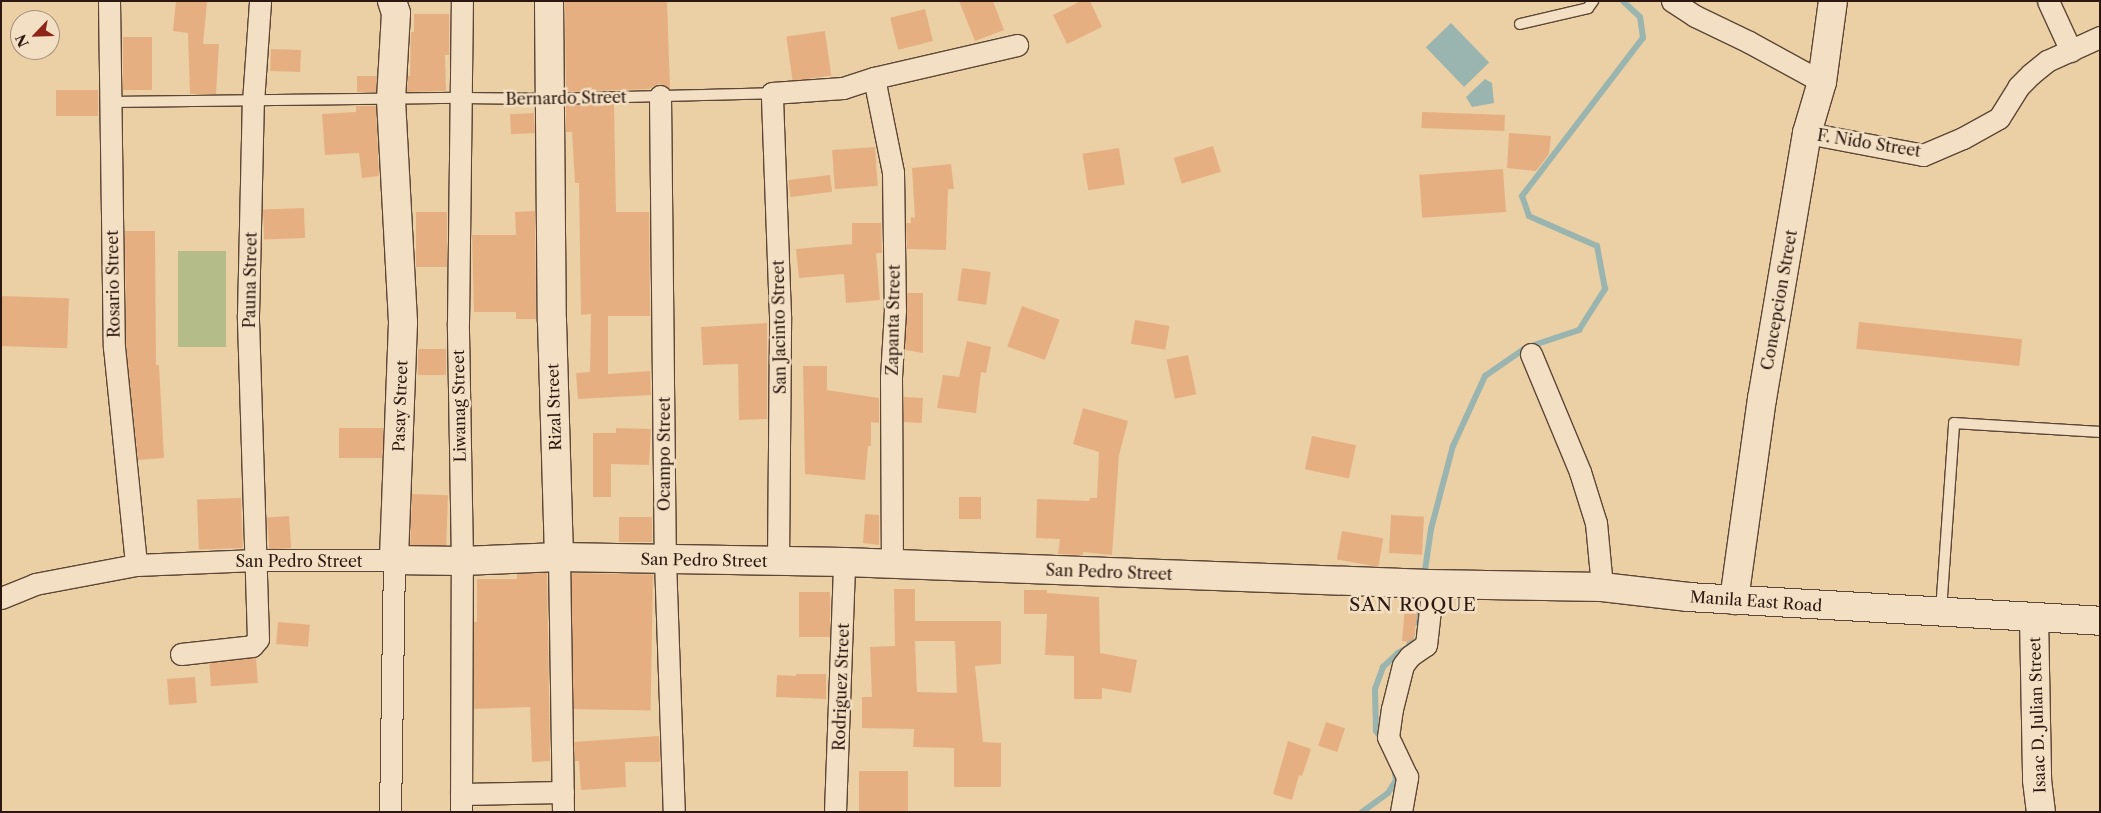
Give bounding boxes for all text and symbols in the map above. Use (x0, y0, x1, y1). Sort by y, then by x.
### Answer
north arrow (10, 10, 60, 60)
text: N (12, 31, 33, 50)
street label: Bernardo Street (505, 87, 627, 109)
street label: F. Nido Street (1816, 125, 1922, 161)
street label: Concepcion Street (1757, 228, 1801, 372)
street label: Rosario Street (102, 230, 124, 338)
street label: Pauna Street (240, 231, 260, 329)
street label: San Jacinto Street (768, 260, 790, 394)
street label: Zapanta Street (882, 264, 904, 376)
street label: Liwanag Street (448, 349, 470, 463)
street label: Pasay Street (389, 360, 411, 452)
street label: Rizal Street (543, 363, 565, 451)
street label: Ocampo Street (654, 397, 674, 511)
street label: San Pedro Street (640, 549, 768, 571)
street label: San Pedro Street (235, 551, 363, 571)
street label: San Pedro Street (1045, 560, 1173, 584)
street label: Manila East Road (1689, 587, 1823, 615)
district label: SAN ROQUE (1348, 594, 1478, 616)
street label: Rodriguez Street (829, 623, 853, 751)
street label: Isaac D. Julian Street (2025, 636, 2049, 794)

